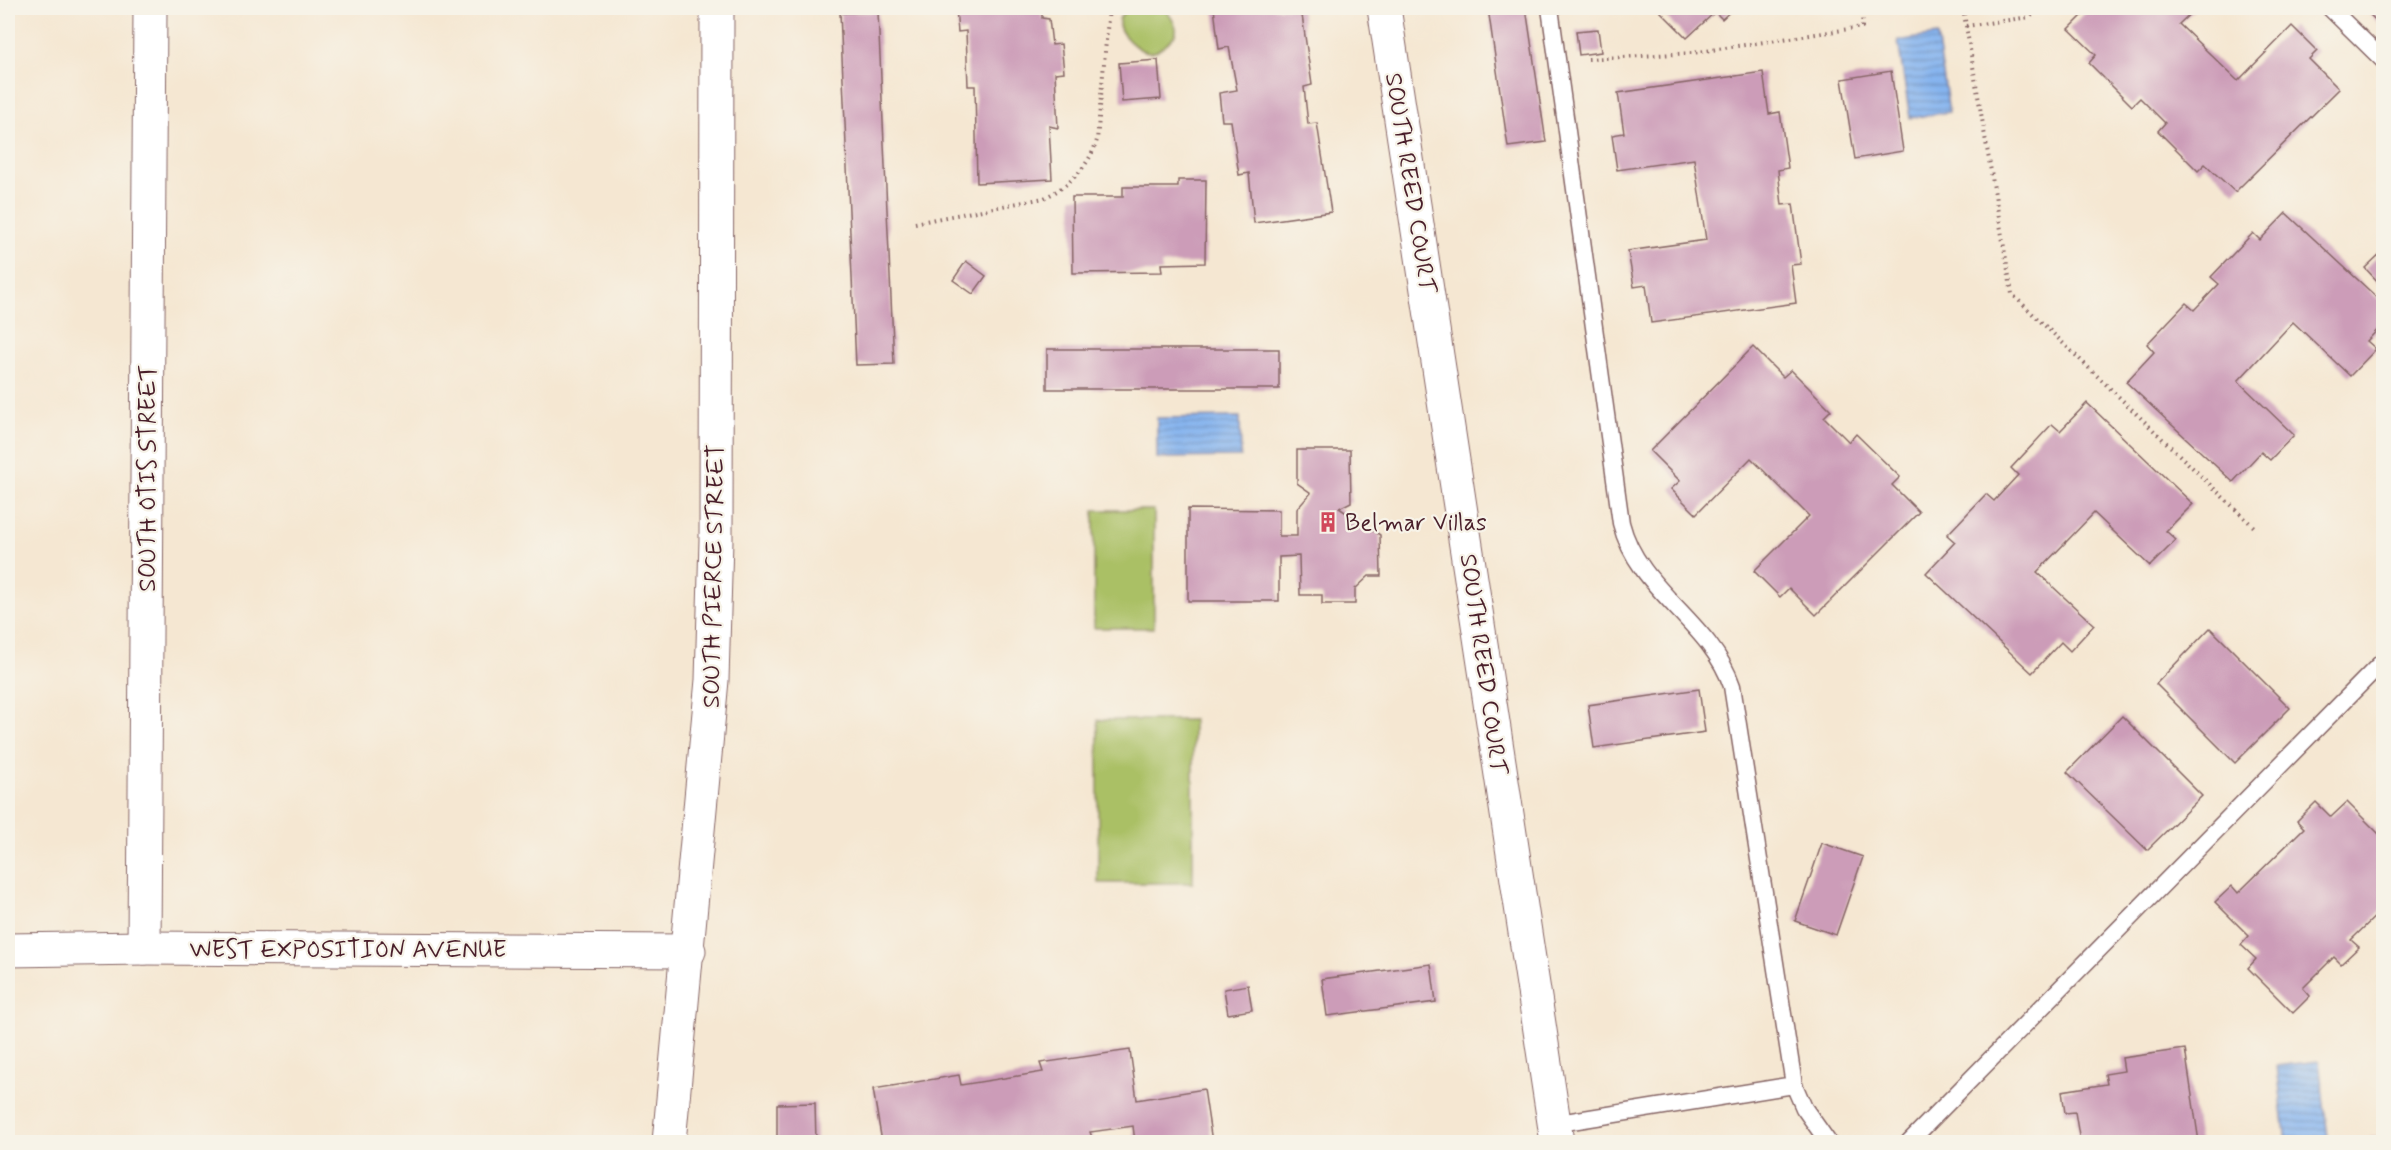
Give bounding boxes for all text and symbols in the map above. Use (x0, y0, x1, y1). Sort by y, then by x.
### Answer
street label: SOUTH REED COURT (1377, 71, 1442, 296)
street label: SOUTH OTIS STREET (133, 364, 164, 592)
street label: SOUTH PIERCE STREET (697, 444, 732, 708)
place label: Belmar Villas (1345, 508, 1487, 539)
building icon: Belmar Villas (1316, 510, 1340, 534)
street label: SOUTH REED COURT (1452, 552, 1513, 777)
street label: WEST EXPOSITION AVENUE (189, 935, 507, 966)

